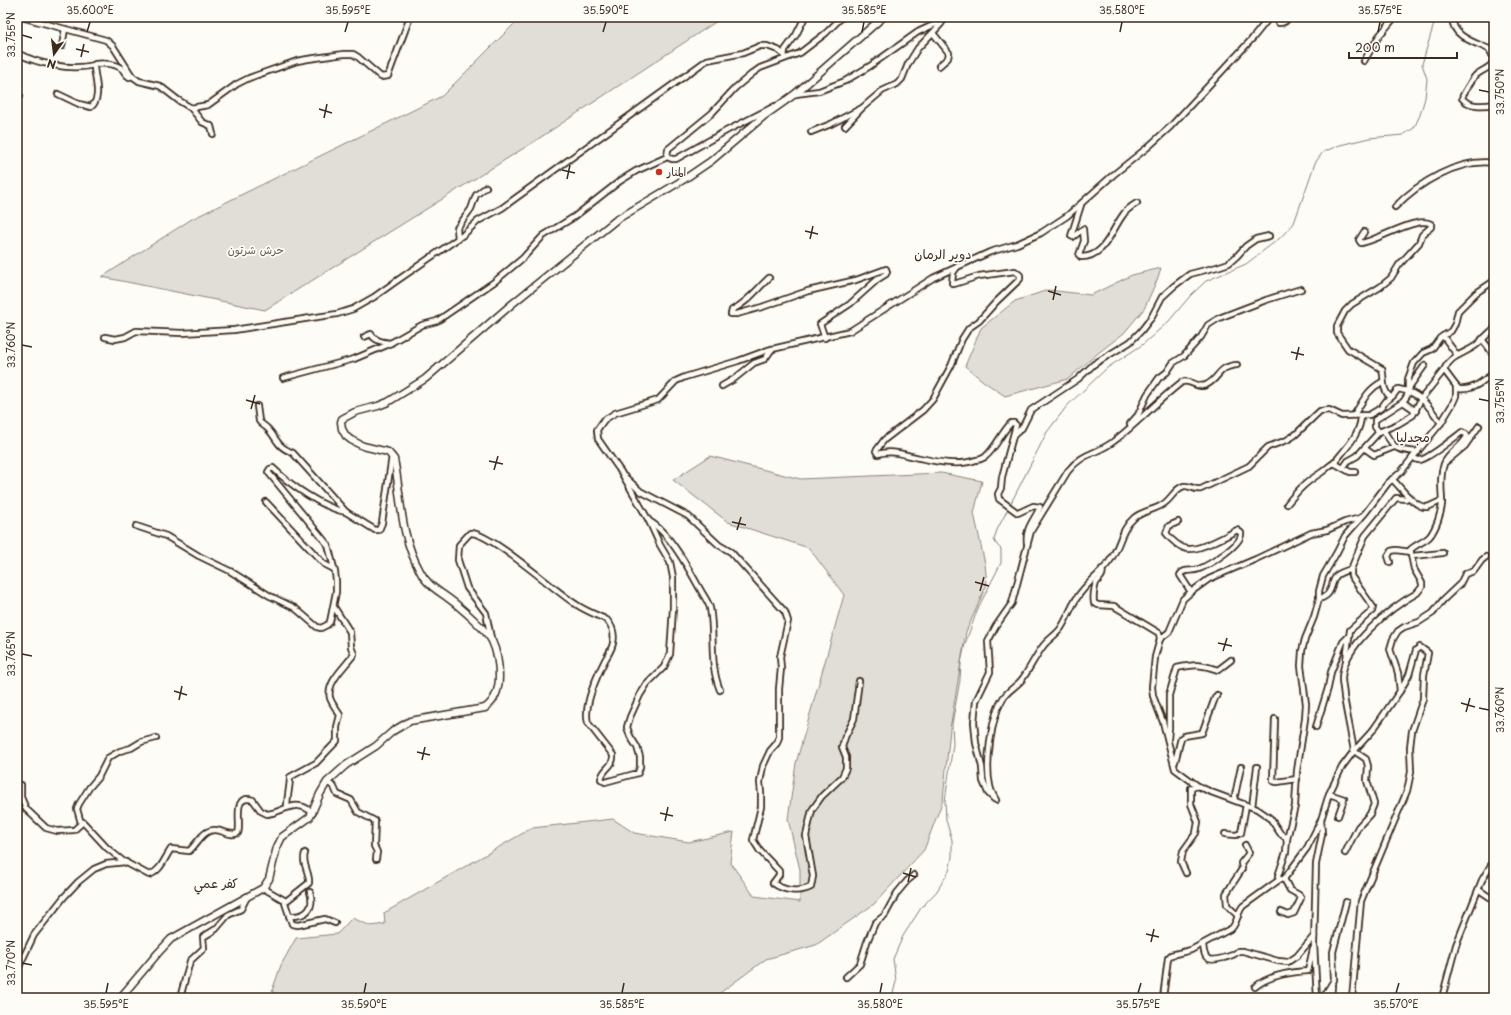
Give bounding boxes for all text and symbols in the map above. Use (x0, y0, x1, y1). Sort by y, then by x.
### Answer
text: 35.600°E (66, 2, 114, 17)
text: 35.595°E (325, 2, 371, 17)
text: 35.590°E (583, 2, 629, 17)
text: 35.585°E (841, 2, 887, 17)
text: 35.580°E (1099, 2, 1145, 17)
text: 35.575°E (1358, 2, 1402, 17)
text: 33.755°N (3, 12, 18, 58)
north arrow (34, 34, 74, 74)
scale bar (1349, 34, 1457, 60)
text: 200 m (1355, 38, 1395, 56)
text: N (45, 55, 58, 73)
text: 33.750°N (1492, 69, 1507, 115)
place label: المنار (666, 163, 686, 180)
marker: المنار (654, 167, 664, 177)
park label: حرش شرتون (228, 241, 284, 258)
district label: دوير الرمان (914, 244, 972, 263)
text: 33.760°N (3, 321, 18, 368)
text: 33.755°N (1492, 378, 1507, 424)
district label: مجدليا (1396, 427, 1430, 446)
text: 33.765°N (3, 631, 18, 677)
text: 33.760°N (1492, 686, 1507, 733)
district label: كفر عمي (194, 873, 239, 895)
text: 33.770°N (3, 940, 18, 986)
text: 35.595°E (83, 996, 129, 1011)
text: 35.590°E (341, 996, 387, 1011)
text: 35.585°E (599, 996, 645, 1011)
text: 35.580°E (857, 996, 903, 1011)
text: 35.575°E (1116, 996, 1160, 1011)
text: 35.570°E (1373, 996, 1419, 1011)

